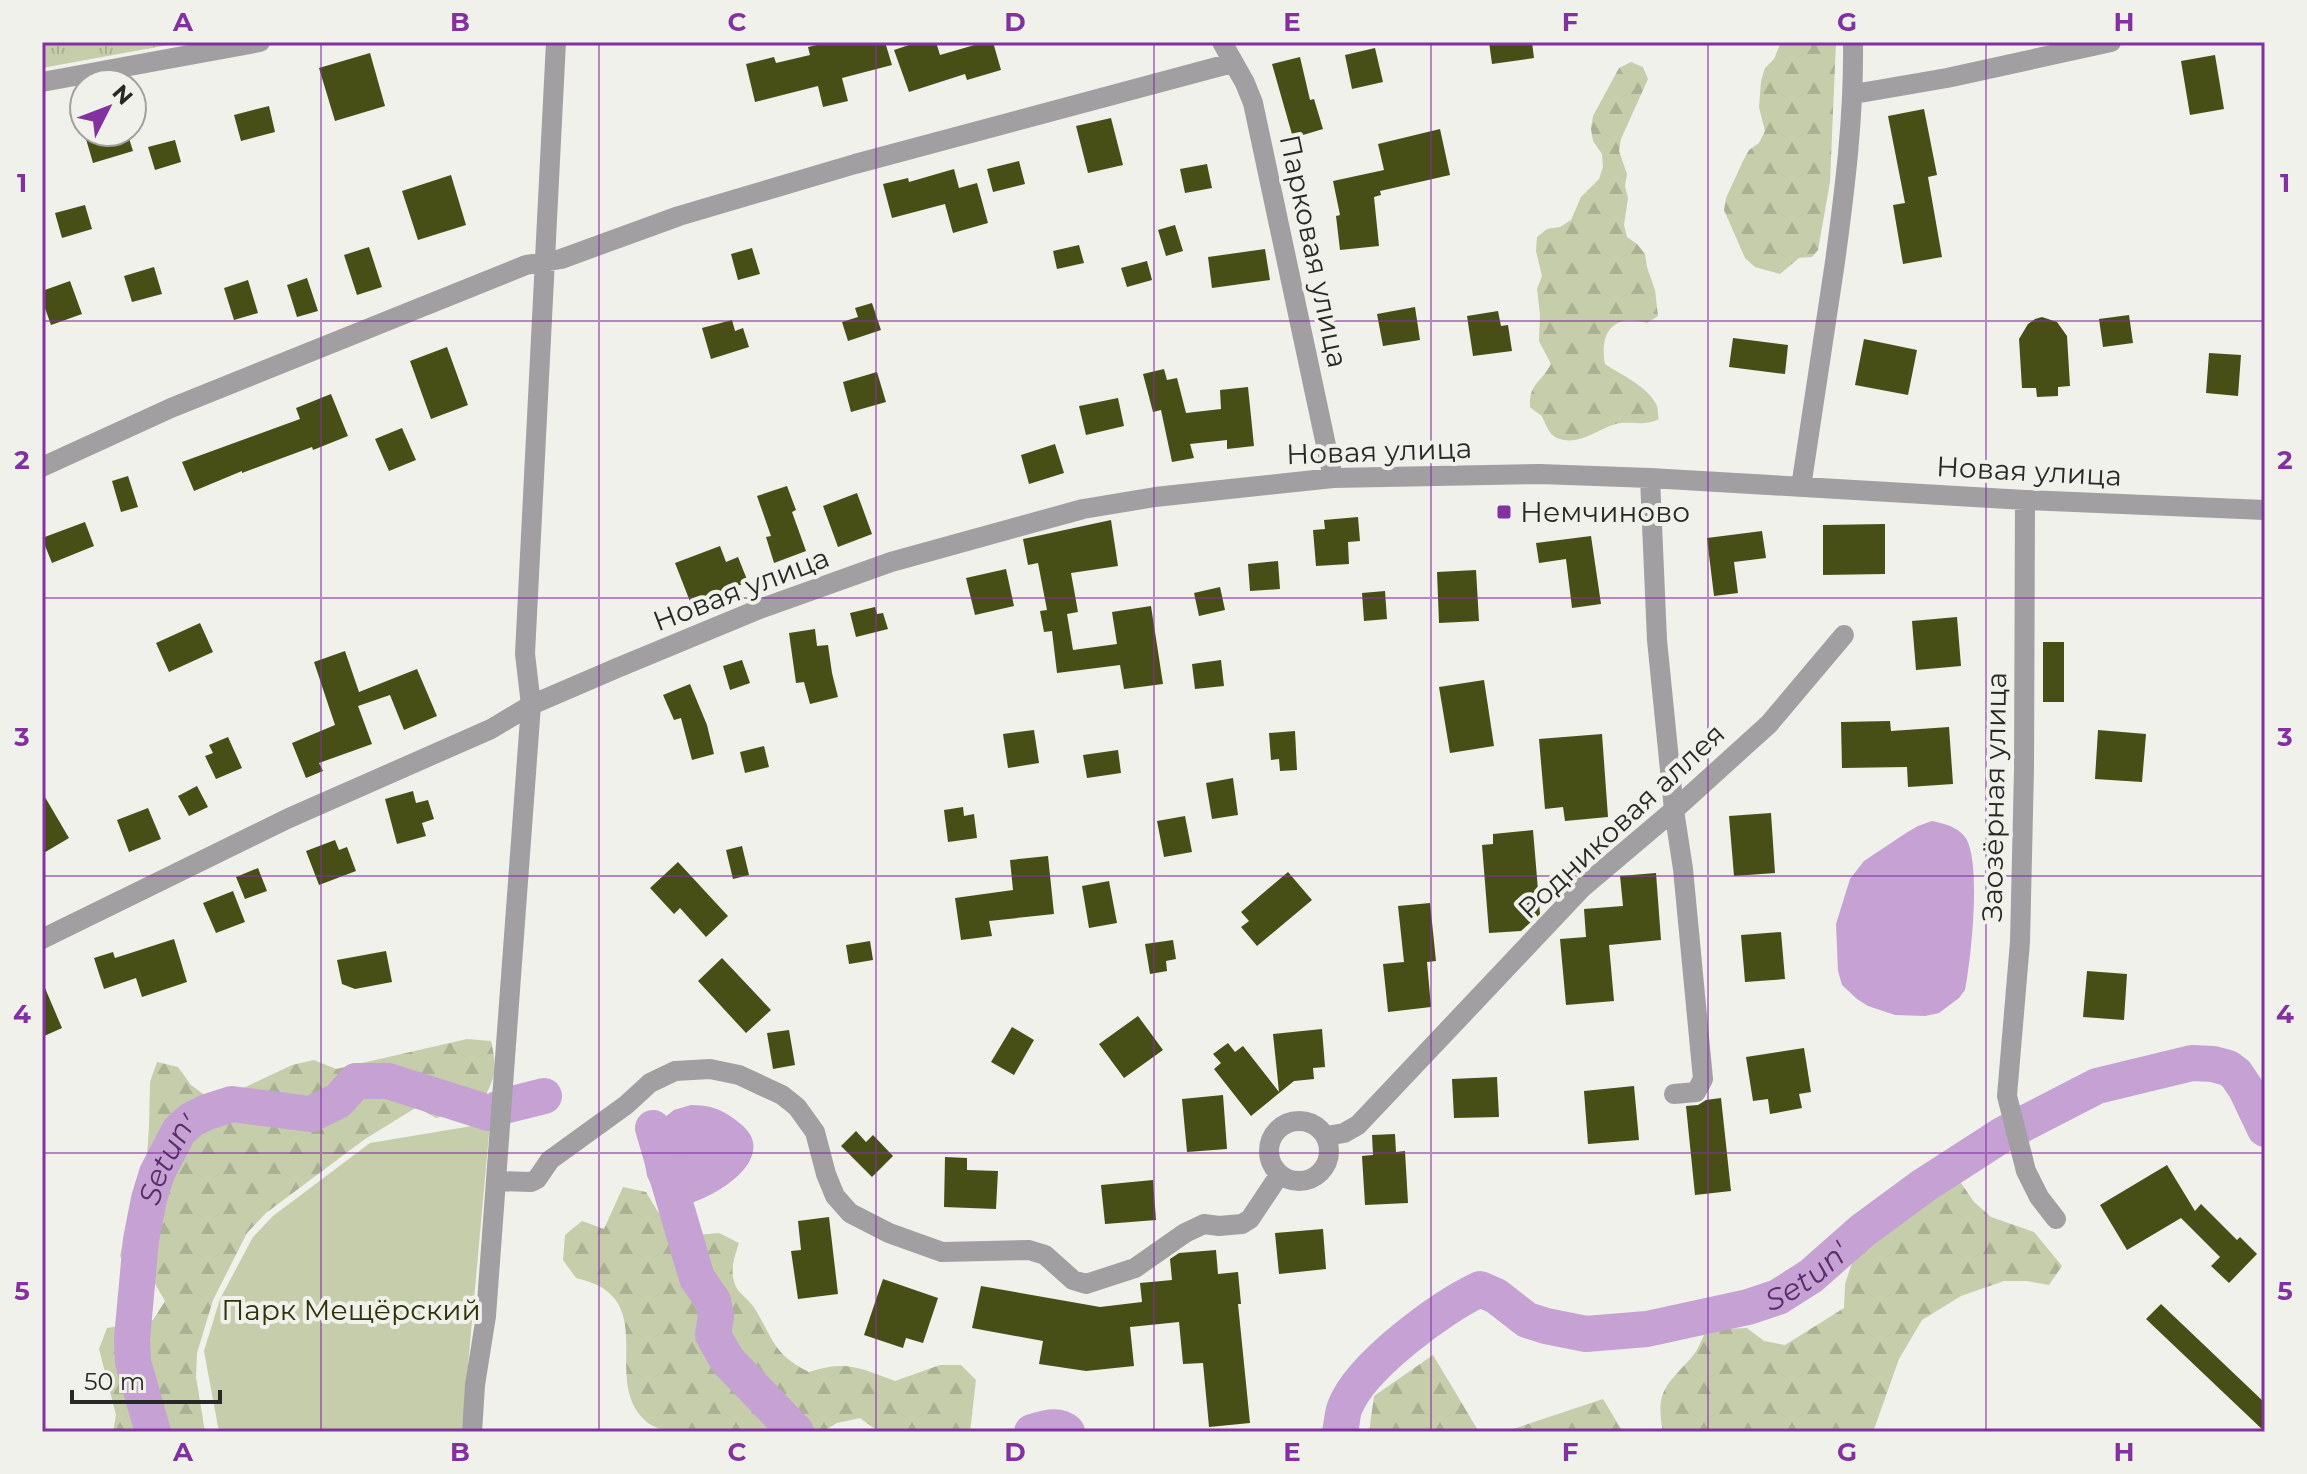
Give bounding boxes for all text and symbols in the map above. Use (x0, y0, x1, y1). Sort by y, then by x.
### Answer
text: A (172, 6, 194, 38)
text: B (450, 6, 470, 38)
text: C (728, 6, 747, 38)
text: D (1004, 6, 1026, 38)
text: E (1283, 6, 1301, 38)
text: F (1562, 6, 1578, 38)
text: G (1837, 6, 1857, 38)
text: H (2113, 6, 2135, 38)
north arrow (68, 68, 148, 148)
text: N (107, 79, 138, 111)
street label: Парковая улица (1273, 131, 1355, 371)
text: 1 (17, 167, 27, 199)
text: 1 (2280, 167, 2290, 199)
street label: Новая улица (1286, 431, 1472, 471)
text: 2 (14, 444, 30, 476)
text: 2 (2277, 444, 2293, 476)
street label: Новая улица (1935, 449, 2123, 493)
place label: Немчиново (1520, 495, 1690, 529)
marker: Немчиново (1495, 503, 1513, 521)
street label: Новая улица (648, 540, 834, 638)
street label: Заозёрная улица (1975, 672, 2013, 922)
street label: Родниковая аллея (1511, 716, 1731, 926)
text: 3 (13, 721, 30, 753)
text: 3 (2276, 721, 2293, 753)
text: 4 (13, 998, 31, 1030)
text: 4 (2276, 998, 2294, 1030)
water label: Setun' (130, 1106, 204, 1209)
water label: Setun' (1760, 1233, 1857, 1319)
text: 5 (14, 1275, 30, 1307)
text: 5 (2277, 1275, 2293, 1307)
park label: Парк Мещёрский (221, 1293, 481, 1327)
scale bar (72, 1354, 220, 1404)
text: 50 m (84, 1367, 145, 1396)
text: A (172, 1436, 194, 1468)
text: B (450, 1436, 470, 1468)
text: C (728, 1436, 747, 1468)
text: D (1004, 1436, 1026, 1468)
text: E (1283, 1436, 1301, 1468)
text: F (1562, 1436, 1578, 1468)
text: G (1837, 1436, 1857, 1468)
text: H (2113, 1436, 2135, 1468)

